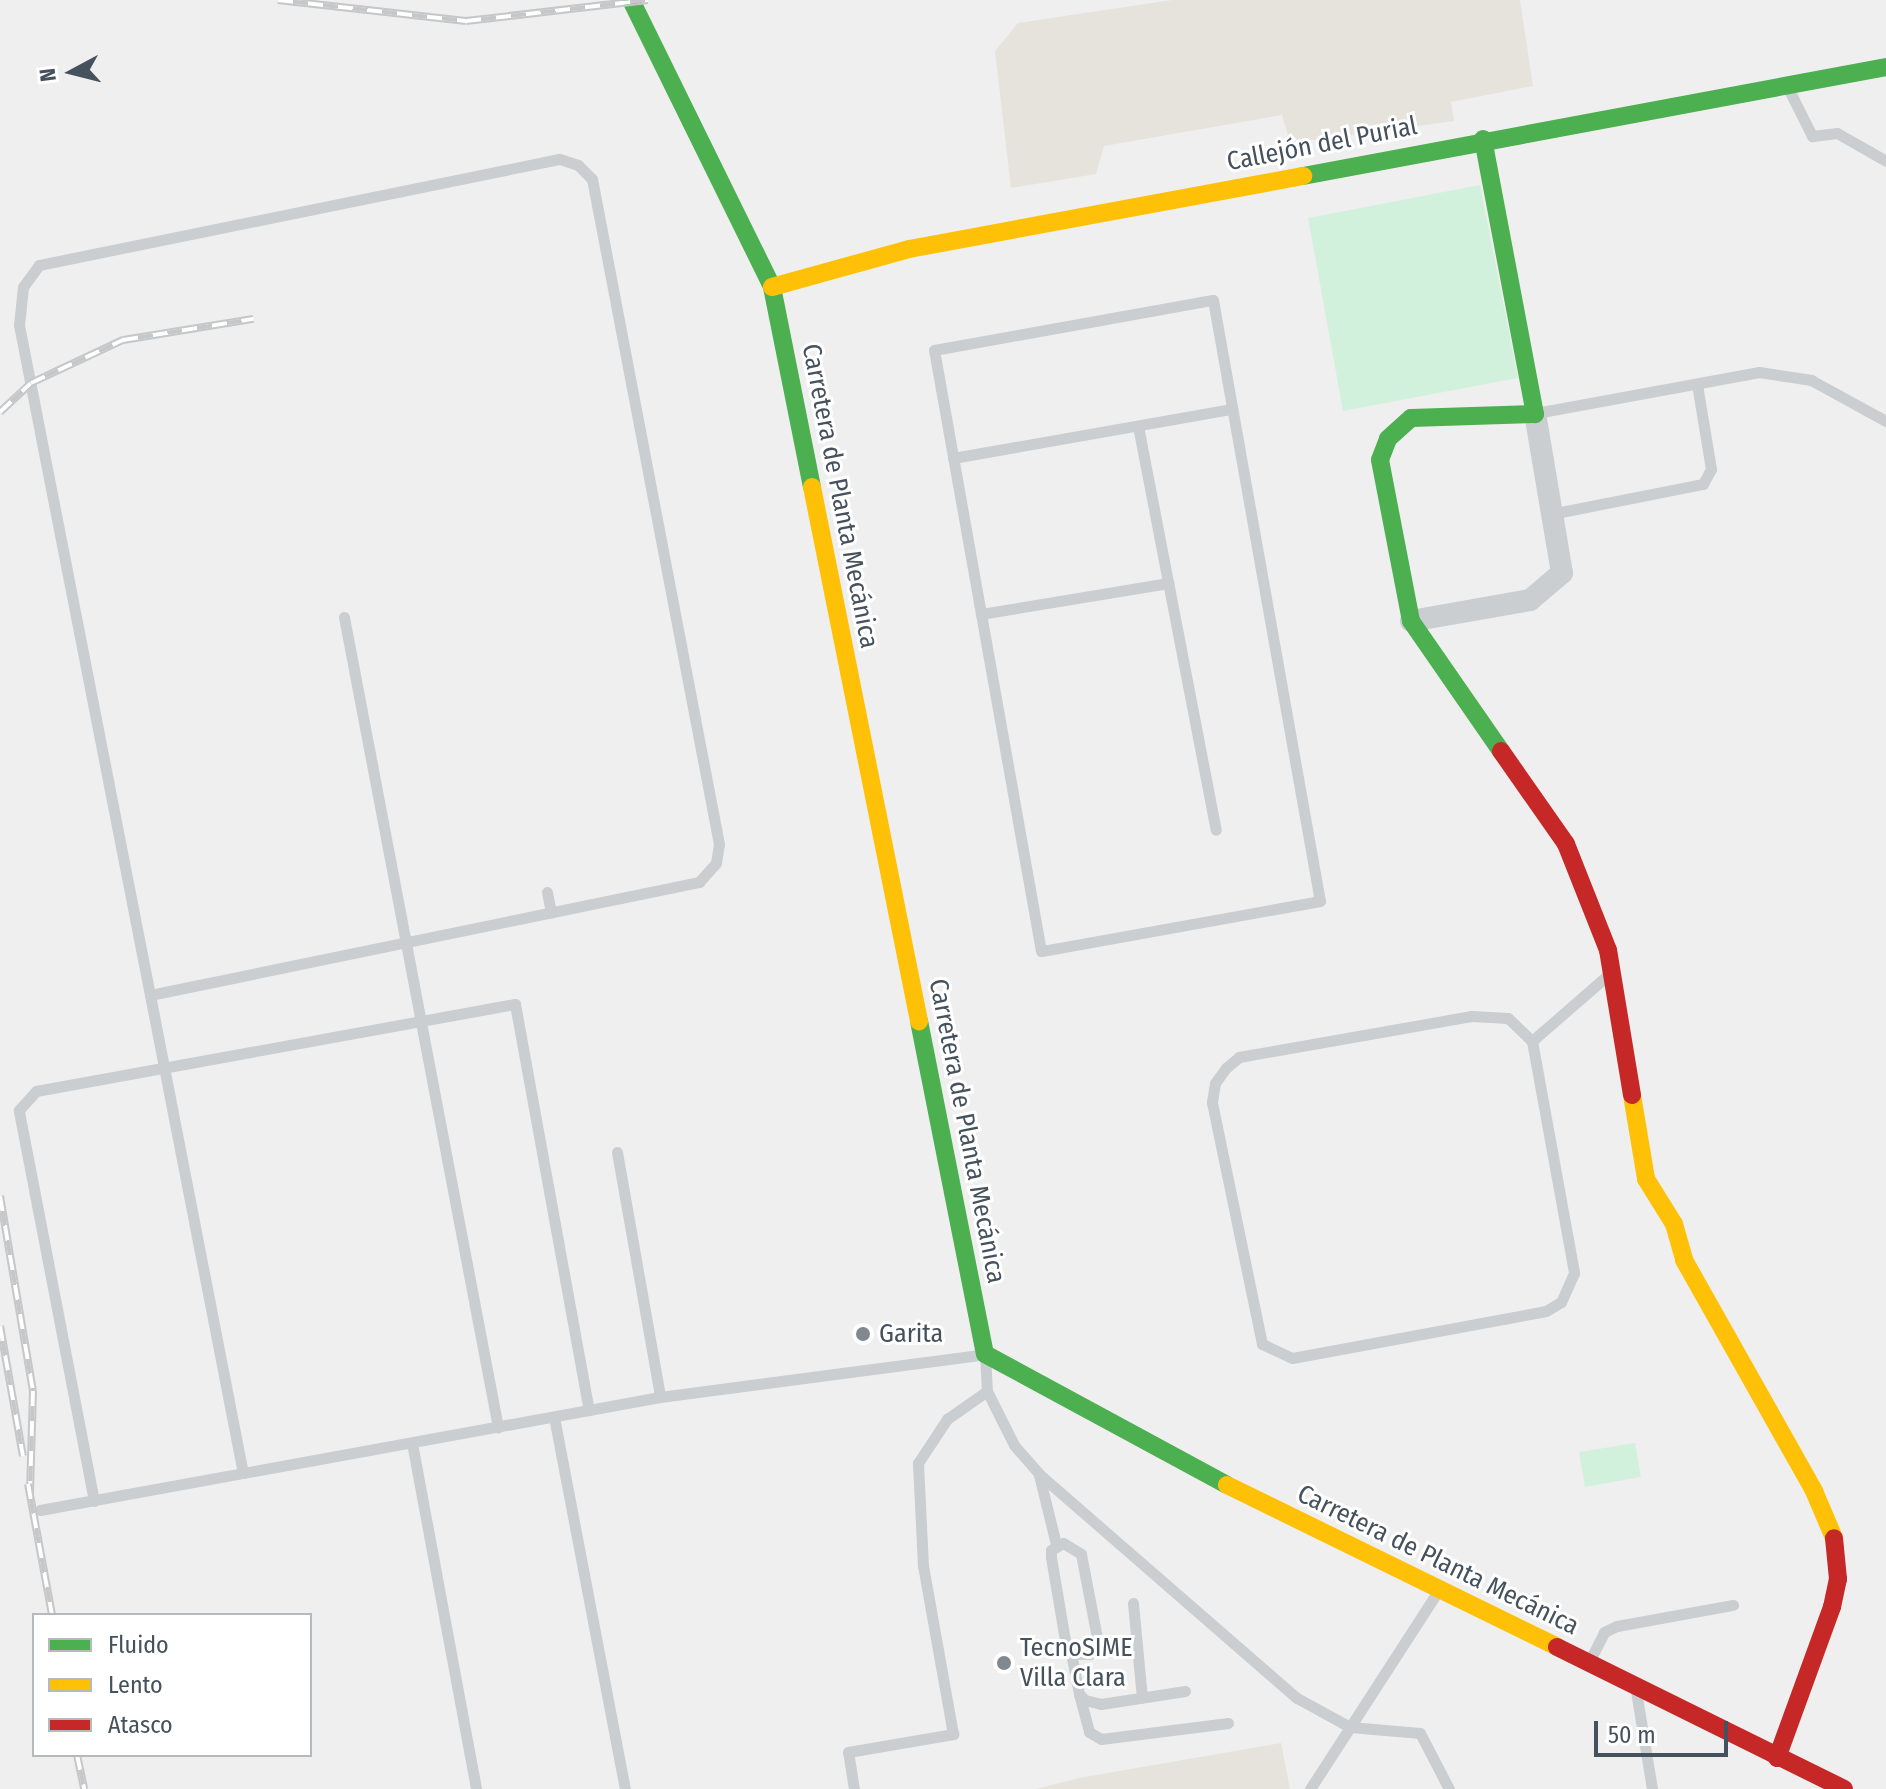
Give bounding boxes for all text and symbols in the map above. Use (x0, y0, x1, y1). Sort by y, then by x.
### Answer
north arrow (32, 32, 112, 112)
text: N (33, 67, 62, 83)
street label: Callejón del Purial (1224, 110, 1420, 178)
street label: Carretera de Planta Mecánica (795, 341, 885, 651)
street label: Carretera de Planta Mecánica (922, 976, 1012, 1286)
place label: Garita (879, 1318, 943, 1350)
marker: Garita (854, 1325, 872, 1343)
street label: Carretera de Planta Mecánica (1292, 1478, 1584, 1642)
legend (32, 1613, 312, 1757)
text: Fluido (108, 1631, 169, 1659)
place label: TecnoSIME Villa Clara (1020, 1632, 1132, 1694)
marker: TecnoSIME Villa Clara (995, 1654, 1013, 1672)
text: Lento (108, 1671, 163, 1699)
scale bar (1598, 1705, 1732, 1755)
text: Atasco (108, 1711, 173, 1739)
text: 50 m (1608, 1721, 1656, 1749)

